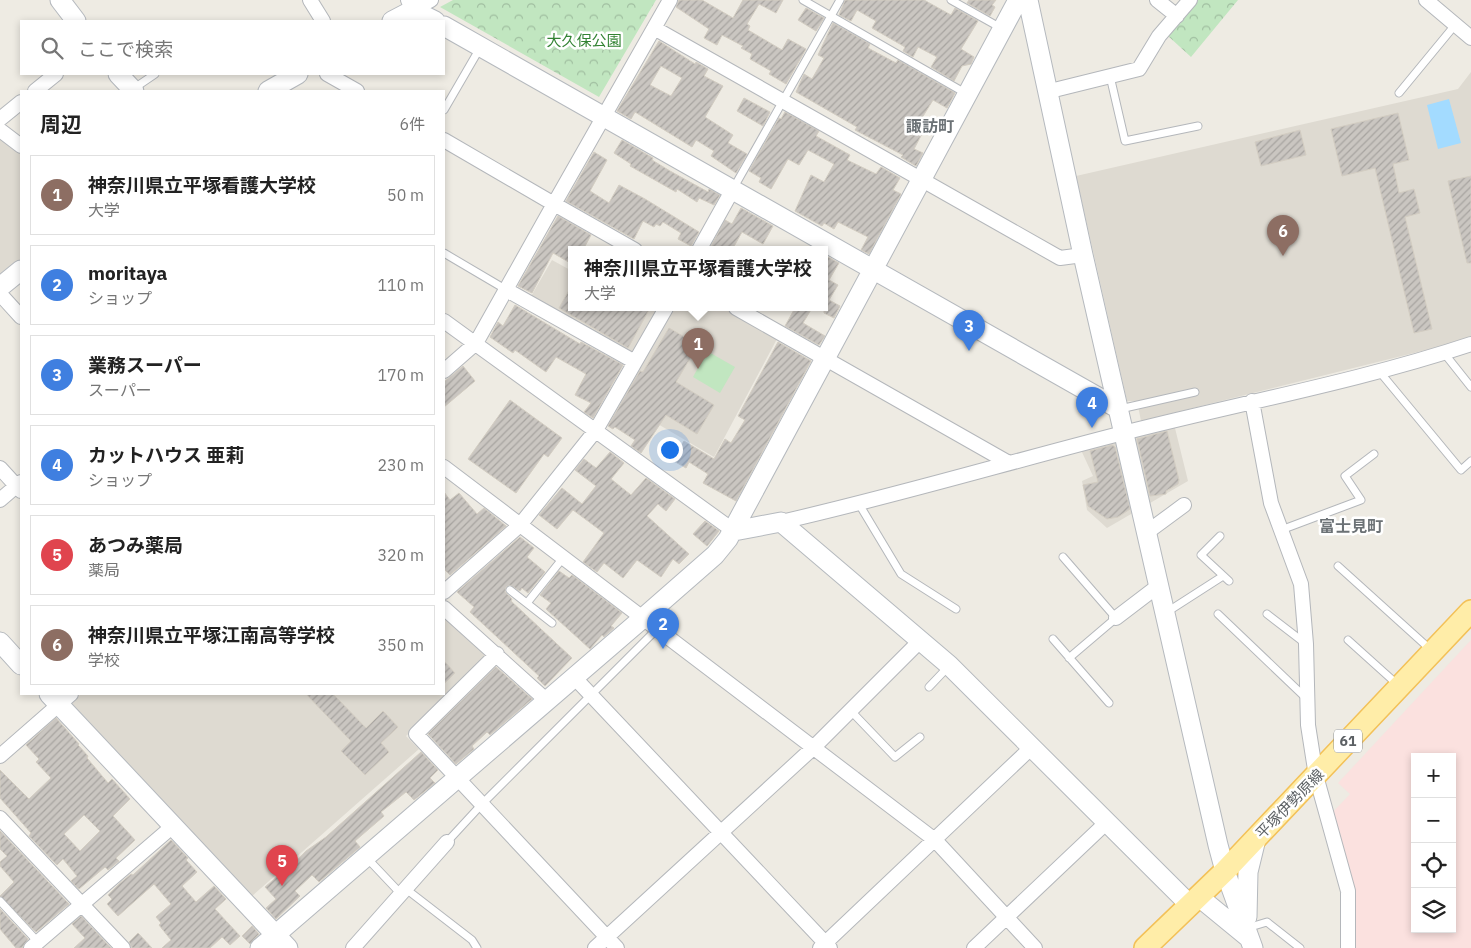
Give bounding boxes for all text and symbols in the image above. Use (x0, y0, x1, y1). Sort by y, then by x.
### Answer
search box (20, 20, 445, 75)
park label: 大久保公園 (546, 31, 622, 50)
icon: search (38, 34, 66, 62)
text: ここで検索 (78, 37, 173, 61)
text: 周辺 (40, 110, 82, 138)
text: 6件 (399, 114, 425, 134)
district label: 諏訪町 (906, 116, 954, 136)
text: 神奈川県立平塚看護大学校 (88, 173, 316, 197)
text: 1 (52, 185, 62, 205)
text: 50 m (387, 185, 424, 205)
text: 大学 (88, 200, 120, 220)
pin: 6 (1267, 215, 1299, 256)
popup (568, 246, 828, 311)
text: 神奈川県立平塚看護大学校 (584, 256, 812, 280)
text: moritaya (88, 261, 167, 285)
text: 2 (52, 275, 62, 295)
text: 110 m (377, 275, 424, 295)
text: 大学 (584, 283, 616, 303)
text: ショップ (88, 288, 152, 308)
pin: 3 (953, 310, 985, 351)
pin: 1 (682, 328, 714, 369)
text: 業務スーパー (88, 353, 202, 377)
text: 3 (52, 365, 62, 385)
text: 170 m (377, 365, 424, 385)
text: スーパー (88, 380, 152, 400)
pin: 4 (1076, 387, 1108, 428)
your location (657, 437, 683, 463)
text: カットハウス 亜莉 (88, 443, 245, 467)
text: 4 (52, 455, 62, 475)
text: 230 m (377, 455, 424, 475)
text: ショップ (88, 470, 152, 490)
district label: 富士見町 (1319, 516, 1383, 536)
text: あつみ薬局 (88, 533, 183, 557)
text: 5 (52, 545, 62, 565)
text: 320 m (377, 545, 424, 565)
text: 薬局 (88, 560, 120, 580)
pin: 2 (647, 608, 679, 649)
text: 神奈川県立平塚江南高等学校 (88, 623, 335, 647)
text: 6 (52, 635, 62, 655)
text: 350 m (377, 635, 424, 655)
text: 学校 (88, 650, 120, 670)
road number: 61 (1334, 729, 1362, 752)
map controls (1411, 753, 1456, 933)
button: + (1411, 753, 1456, 798)
street label: 平塚伊勢原線 (1252, 765, 1328, 843)
button: − (1411, 798, 1456, 843)
button: locate (1411, 843, 1456, 888)
pin: 5 (266, 845, 298, 886)
button: layers (1411, 888, 1456, 933)

